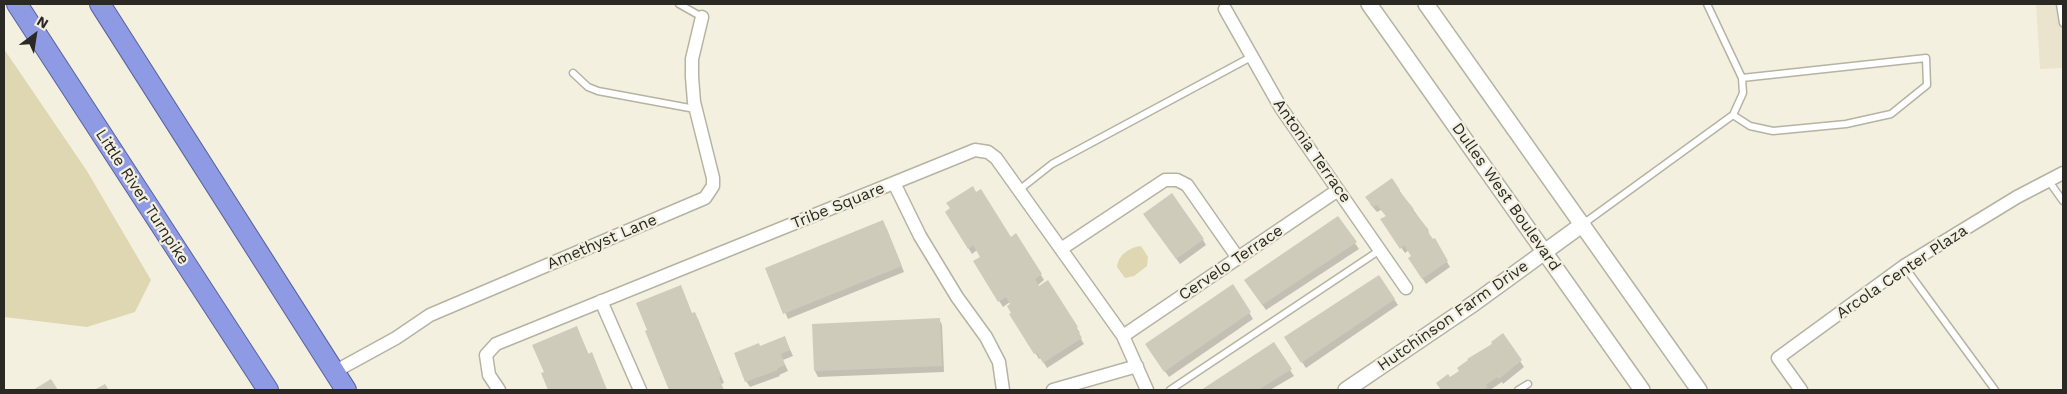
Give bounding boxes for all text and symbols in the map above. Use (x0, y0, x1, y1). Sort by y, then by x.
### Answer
north arrow (10, 10, 60, 60)
text: N (34, 13, 51, 32)
street label: Antonia Terrace (1269, 95, 1355, 207)
street label: Dulles West Boulevard (1448, 119, 1564, 275)
street label: Little River Turnpike (91, 126, 193, 268)
street label: Tribe Square (789, 179, 887, 233)
street label: Amethyst Lane (544, 210, 660, 274)
street label: Cervelo Terrace (1175, 221, 1287, 305)
street label: Arcola Center Plaza (1833, 221, 1971, 323)
street label: Hutchinson Farm Drive (1374, 257, 1532, 375)

